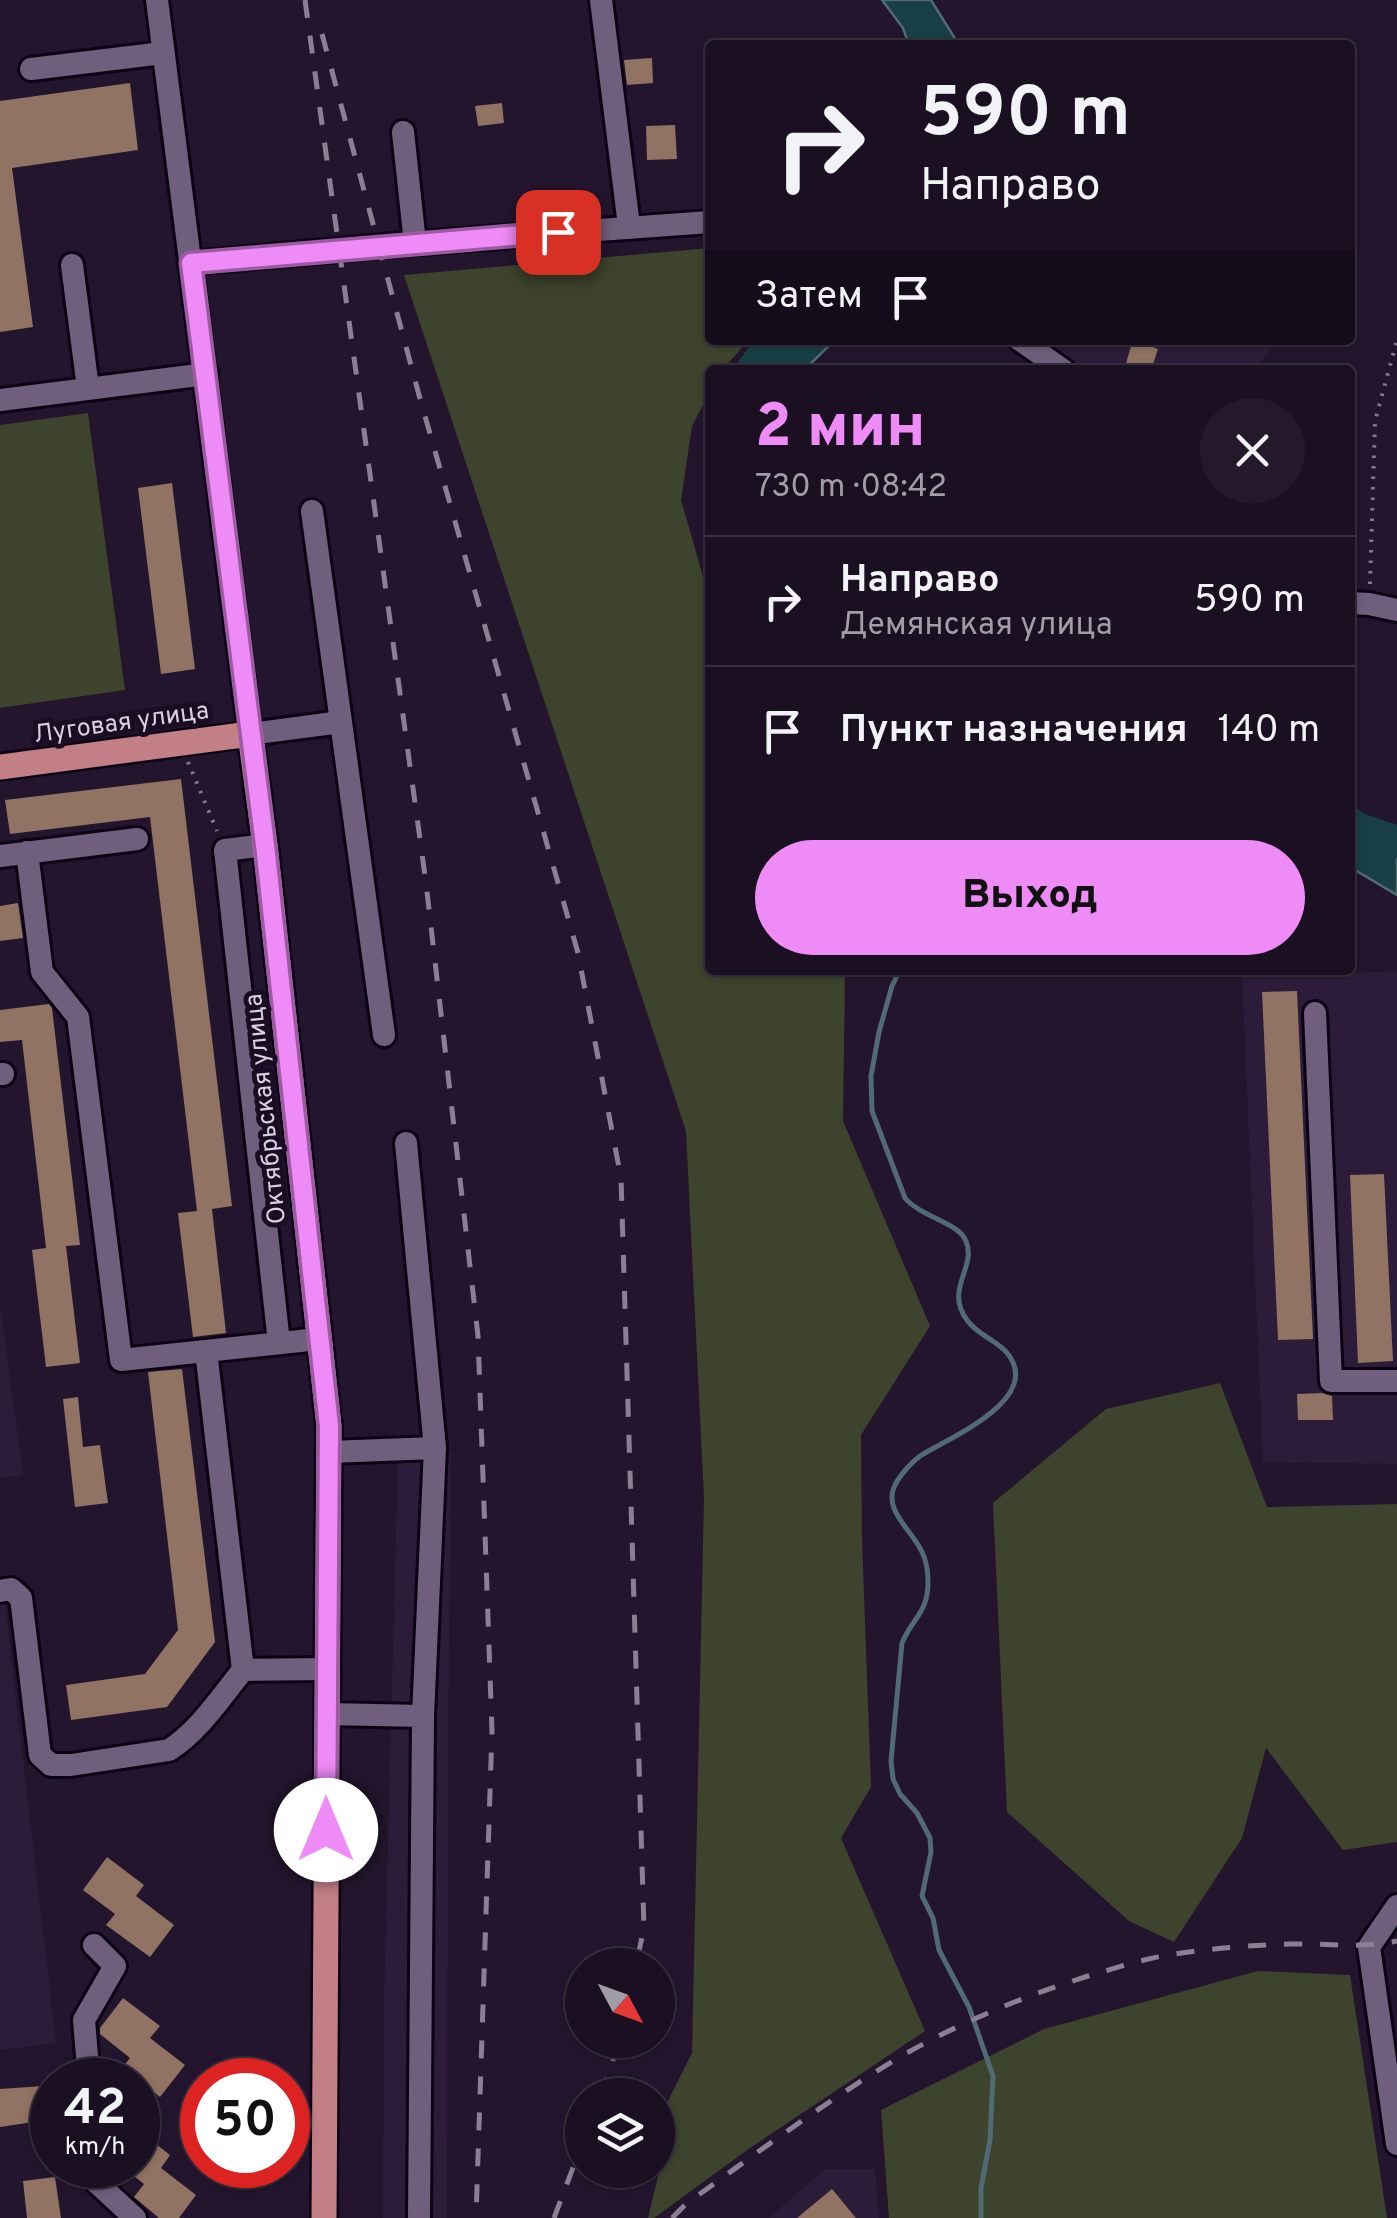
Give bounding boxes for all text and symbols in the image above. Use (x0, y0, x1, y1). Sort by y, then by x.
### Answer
text: 590 m (920, 72, 1131, 161)
icon: right (755, 80, 885, 210)
text: Направо (920, 159, 1101, 216)
pin (516, 190, 601, 275)
icon: arrive (531, 205, 586, 260)
icon: arrive (883, 270, 938, 325)
text: Затем (755, 273, 863, 322)
text: 2 мин (755, 392, 926, 468)
button: close (1200, 398, 1305, 503)
text: 730 m · 08:42 (755, 468, 947, 508)
text: Направо (840, 557, 1000, 606)
icon: right (755, 574, 810, 629)
text: 590 m (1194, 577, 1305, 626)
text: Демянская улица (840, 606, 1113, 646)
street label: Луговая улица (32, 696, 211, 752)
icon: arrive (755, 704, 810, 759)
text: Пункт назначения (840, 707, 1188, 756)
text: 140 m (1218, 707, 1320, 756)
button: Выход (755, 840, 1305, 955)
street label: Октябрьская улица (239, 992, 295, 1226)
position arrow (274, 1778, 378, 1882)
north arrow (565, 1948, 675, 2058)
map controls (565, 1948, 675, 2188)
speed limit sign: 50 (180, 2058, 310, 2188)
button: layers (565, 2078, 675, 2188)
text: 42 (64, 2079, 126, 2142)
text: km/h (65, 2132, 125, 2164)

